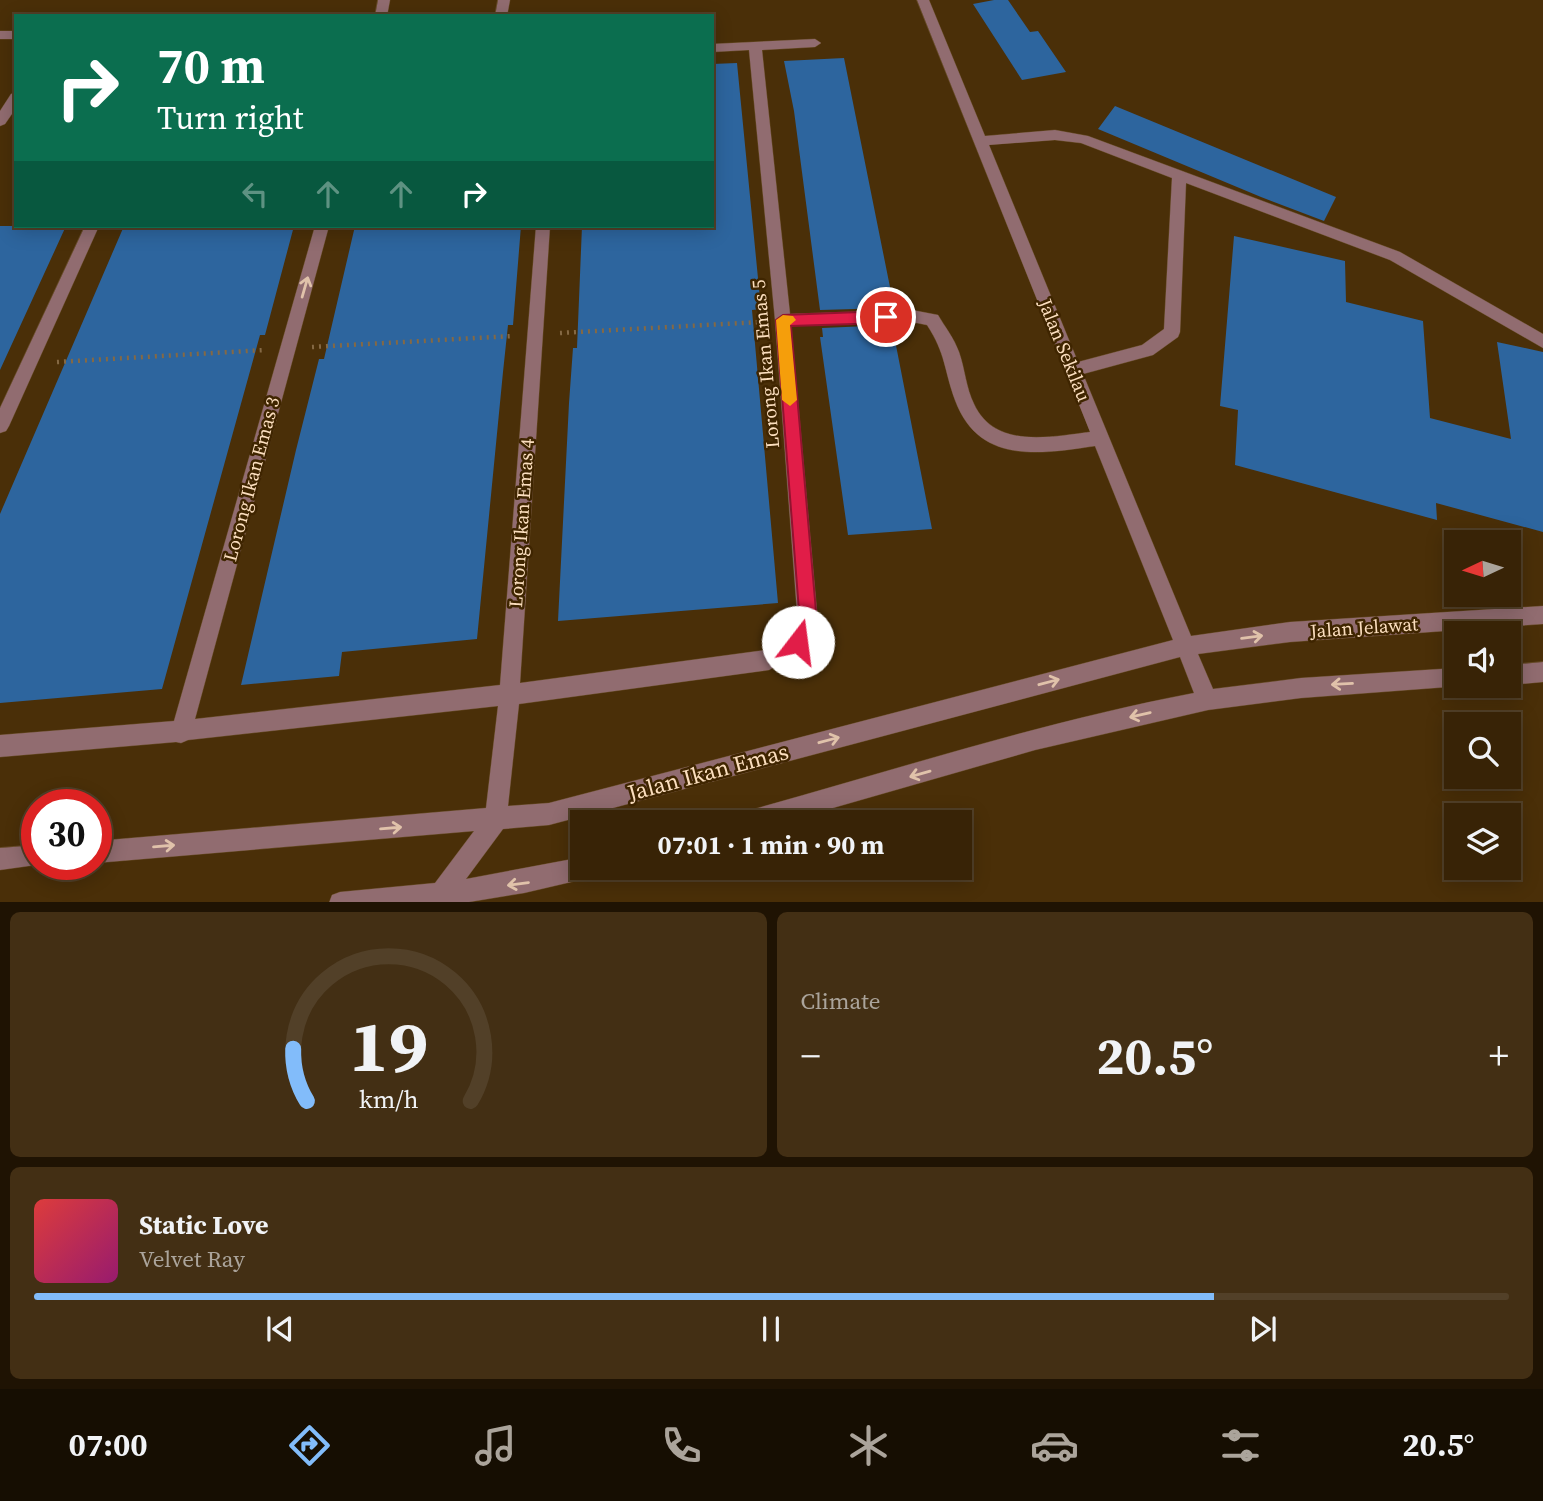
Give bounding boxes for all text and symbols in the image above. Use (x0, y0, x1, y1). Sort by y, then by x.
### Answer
text: 70 m (157, 32, 265, 99)
icon: right (42, 42, 133, 133)
text: Turn right (157, 96, 303, 140)
icon: left (236, 175, 274, 213)
icon: ahead (309, 175, 347, 213)
icon: ahead (382, 175, 420, 213)
icon: right (455, 175, 493, 213)
one-way arrow (299, 277, 312, 299)
street label: Lorong Ikan Emas 5 (745, 279, 785, 449)
pin (856, 287, 916, 347)
street label: Jalan Sekilau (1032, 294, 1097, 405)
icon: arrive (867, 298, 905, 336)
street label: Lorong Ikan Emas 3 (217, 394, 285, 564)
street label: Lorong Ikan Emas 4 (502, 437, 540, 608)
north arrow (1444, 530, 1521, 607)
map controls (1444, 530, 1521, 880)
position arrow (761, 605, 835, 679)
street label: Jalan Jelawat (1308, 610, 1420, 644)
button: sound (1444, 621, 1521, 698)
one-way arrow (1241, 630, 1263, 643)
one-way arrow (1038, 675, 1060, 688)
one-way arrow (1331, 678, 1354, 691)
one-way arrow (1129, 709, 1152, 723)
button: search (1444, 712, 1521, 789)
one-way arrow (817, 733, 840, 746)
street label: Jalan Ikan Emas (623, 735, 792, 809)
one-way arrow (910, 768, 932, 781)
speed limit sign: 30 (21, 789, 112, 880)
button: layers (1444, 803, 1521, 880)
one-way arrow (379, 821, 402, 834)
text: 07:01 · 1 min · 90 m (658, 827, 884, 863)
one-way arrow (152, 839, 175, 852)
one-way arrow (507, 878, 530, 891)
text: Climate (801, 985, 880, 1017)
text: 19 (349, 996, 428, 1095)
text: 20.5° (1096, 1020, 1213, 1091)
text: − (801, 1030, 821, 1082)
text: + (1489, 1030, 1509, 1082)
text: km/h (358, 1081, 418, 1115)
text: Static Love (139, 1207, 268, 1243)
text: Velvet Ray (139, 1243, 245, 1275)
icon: previous (261, 1310, 299, 1348)
icon: pause (752, 1310, 790, 1348)
icon: next (1244, 1310, 1282, 1348)
icon: directions (285, 1421, 334, 1470)
icon: music (471, 1421, 520, 1470)
icon: phone (657, 1421, 706, 1470)
icon: climate (844, 1421, 893, 1470)
icon: car (1030, 1421, 1079, 1470)
icon: filters (1216, 1421, 1265, 1470)
text: 07:00 (69, 1423, 148, 1467)
text: 20.5° (1402, 1423, 1474, 1467)

